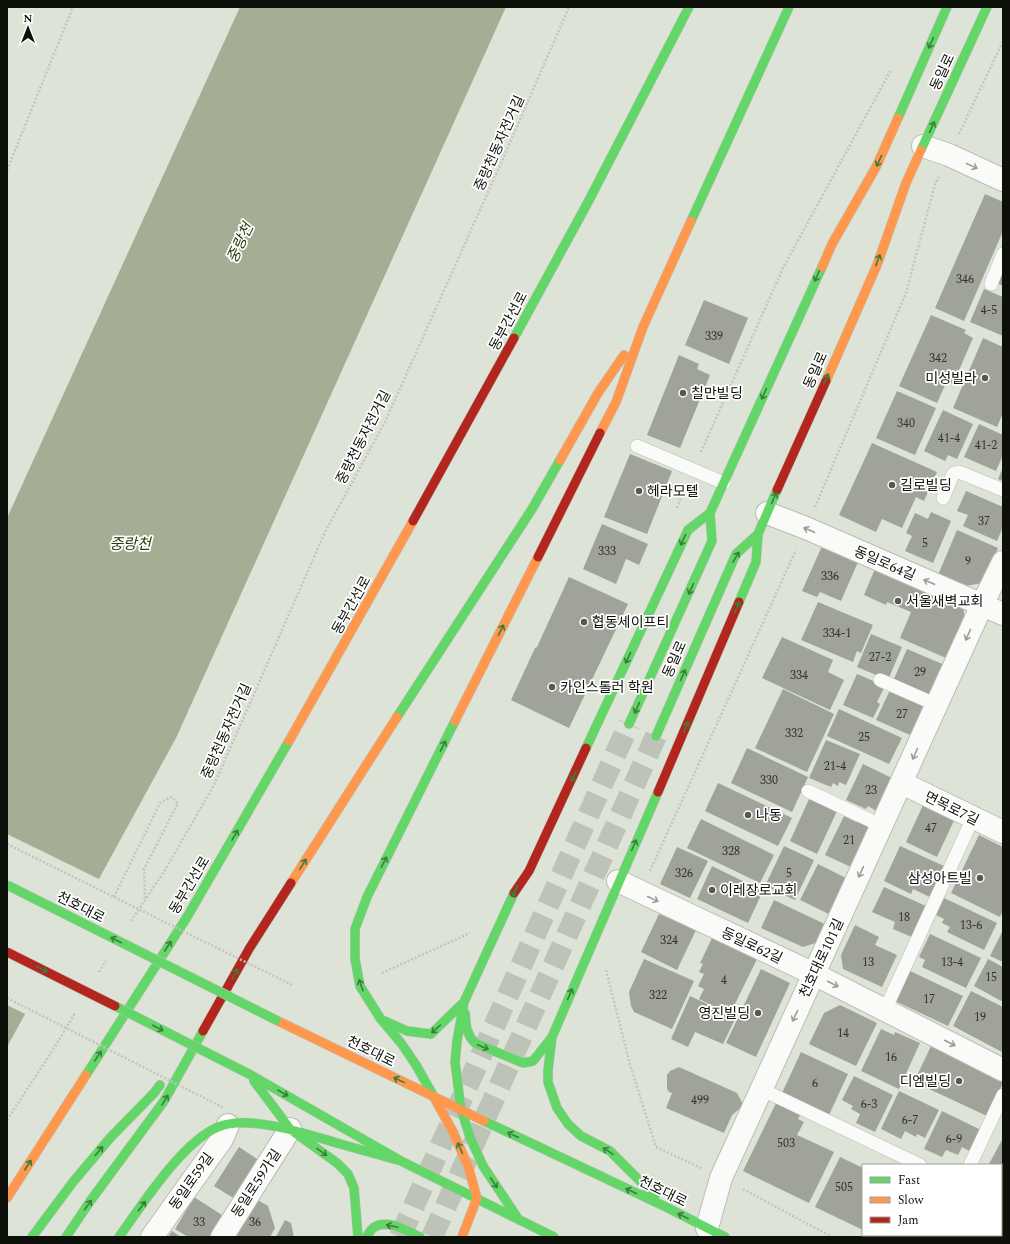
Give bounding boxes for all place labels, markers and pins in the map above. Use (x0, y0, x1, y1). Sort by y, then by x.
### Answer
place label: 미성빌라 (925, 368, 977, 389)
marker: 미성빌라 (980, 373, 990, 383)
place label: 칠만빌딩 (691, 383, 743, 404)
marker: 칠만빌딩 (678, 388, 688, 398)
place label: 길로빌딩 (900, 475, 952, 496)
marker: 길로빌딩 (887, 480, 897, 490)
place label: 헤라모텔 (647, 481, 699, 502)
marker: 헤라모텔 (634, 486, 644, 496)
place label: 서울새벽교회 (906, 591, 983, 612)
marker: 서울새벽교회 (893, 596, 903, 606)
place label: 협동세이프티 (592, 612, 669, 633)
marker: 협동세이프티 (579, 617, 589, 627)
place label: 카인스톨러 학원 (560, 677, 654, 698)
marker: 카인스톨러 학원 (547, 682, 557, 692)
place label: 나동 (756, 805, 782, 826)
marker: 나동 (743, 810, 753, 820)
place label: 삼성아트빌 (908, 868, 972, 889)
marker: 삼성아트빌 (975, 873, 985, 883)
place label: 이레장로교회 (720, 880, 797, 901)
marker: 이레장로교회 (707, 885, 717, 895)
place label: 영진빌딩 (698, 1003, 750, 1024)
marker: 영진빌딩 (753, 1008, 763, 1018)
place label: 디엠빌딩 (899, 1071, 951, 1092)
marker: 디엠빌딩 (954, 1076, 964, 1086)

